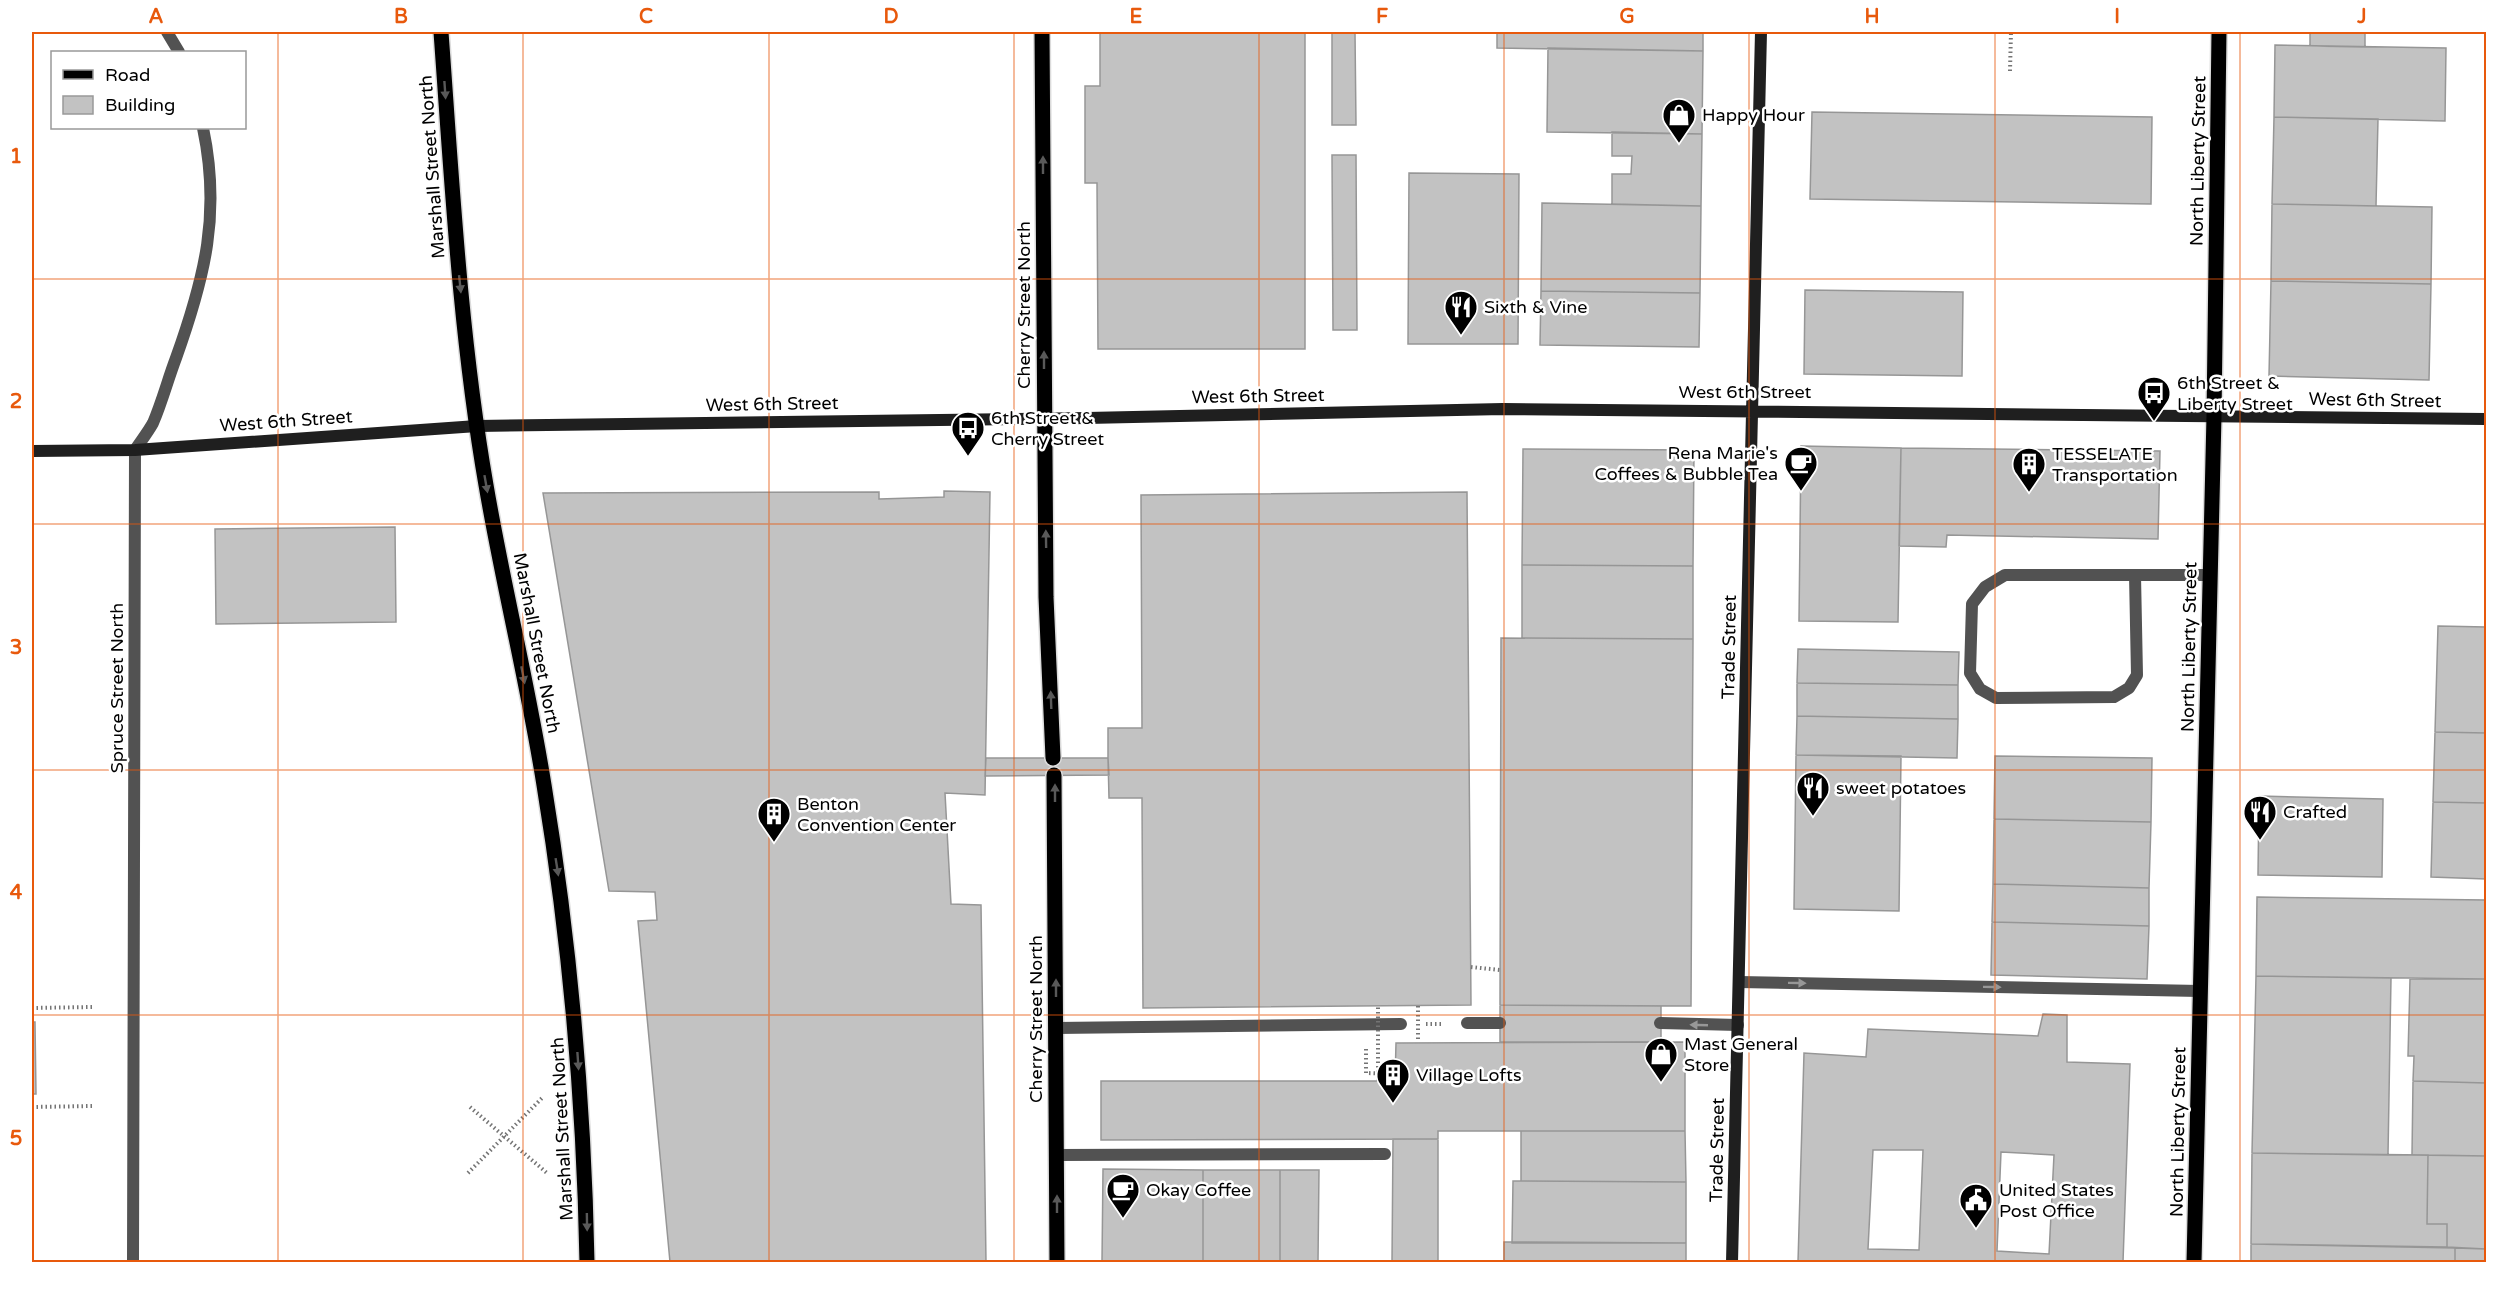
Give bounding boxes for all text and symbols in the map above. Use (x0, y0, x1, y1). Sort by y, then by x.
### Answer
text: A (149, 5, 164, 29)
text: B (394, 5, 408, 29)
text: C (639, 5, 653, 29)
text: D (883, 5, 899, 29)
text: E (1130, 5, 1143, 29)
text: F (1376, 5, 1388, 29)
text: G (1619, 5, 1635, 29)
text: H (1864, 5, 1880, 29)
text: I (2114, 5, 2120, 29)
text: J (2356, 5, 2367, 29)
legend (51, 51, 246, 129)
text: Road (105, 64, 150, 86)
street label: Marshall Street North (415, 75, 449, 259)
street label: North Liberty Street (2186, 75, 2210, 246)
one-way arrow (441, 80, 450, 99)
text: Building (105, 94, 175, 116)
shop icon: Happy Hour (1661, 97, 1697, 144)
place label: Happy Hour (1702, 104, 1805, 126)
text: 1 (10, 145, 22, 169)
one-way arrow (1038, 155, 1048, 174)
street label: Cherry Street North (1013, 221, 1035, 389)
one-way arrow (455, 275, 465, 294)
restaurant icon: Sixth & Vine (1443, 289, 1479, 336)
place label: Sixth & Vine (1484, 296, 1587, 318)
one-way arrow (1039, 350, 1049, 369)
place label: 6th Street & Liberty Street (2177, 372, 2293, 415)
bus stop icon: 6th Street & Liberty Street (2136, 375, 2172, 422)
street label: West 6th Street (1679, 381, 1812, 403)
street label: West 6th Street (1191, 384, 1325, 408)
street label: West 6th Street (2308, 388, 2442, 412)
text: 2 (10, 390, 22, 414)
street label: West 6th Street (705, 392, 839, 416)
street label: West 6th Street (219, 405, 353, 437)
place label: 6th Street & Cherry Street (991, 407, 1104, 450)
bus stop icon: 6th Street & Cherry Street (950, 410, 986, 457)
place label: Rena Marie's Coffees & Bubble Tea (1594, 442, 1778, 485)
place label: TESSELATE Transportation (2052, 443, 2178, 486)
cafe icon: Rena Marie's Coffees & Bubble Tea (1783, 445, 1819, 492)
building icon: TESSELATE Transportation (2011, 446, 2047, 493)
one-way arrow (482, 474, 491, 493)
one-way arrow (1041, 529, 1051, 548)
street label: Marshall Street North (509, 551, 565, 735)
street label: North Liberty Street (2177, 561, 2201, 732)
street label: Trade Street (1717, 594, 1741, 699)
street label: Spruce Street North (106, 603, 128, 773)
text: 3 (10, 636, 22, 660)
one-way arrow (519, 666, 528, 685)
one-way arrow (1046, 690, 1055, 709)
restaurant icon: sweet potatoes (1795, 770, 1831, 817)
place label: sweet potatoes (1836, 777, 1966, 799)
one-way arrow (1050, 784, 1059, 803)
place label: Benton Convention Center (797, 793, 956, 836)
restaurant icon: Crafted (2242, 794, 2278, 841)
building icon: Benton Convention Center (756, 796, 792, 843)
place label: Crafted (2283, 801, 2347, 823)
one-way arrow (553, 858, 562, 877)
text: 4 (10, 881, 23, 905)
street label: Cherry Street North (1025, 935, 1047, 1103)
one-way arrow (1788, 978, 1807, 988)
one-way arrow (1051, 979, 1061, 998)
one-way arrow (1983, 982, 2002, 992)
one-way arrow (1690, 1020, 1709, 1030)
place label: Mast General Store (1684, 1033, 1798, 1076)
shop icon: Mast General Store (1643, 1036, 1679, 1083)
street label: Marshall Street North (546, 1037, 578, 1221)
street label: North Liberty Street (2166, 1046, 2190, 1217)
one-way arrow (574, 1052, 583, 1071)
building icon: Village Lofts (1375, 1057, 1411, 1104)
place label: Village Lofts (1416, 1064, 1522, 1086)
street label: Trade Street (1705, 1097, 1729, 1202)
text: 5 (10, 1127, 22, 1151)
cafe icon: Okay Coffee (1105, 1172, 1141, 1219)
place label: Okay Coffee (1146, 1179, 1251, 1201)
place label: United States Post Office (1999, 1179, 2114, 1222)
public building icon: United States Post Office (1958, 1182, 1994, 1229)
one-way arrow (1052, 1195, 1062, 1214)
one-way arrow (582, 1213, 591, 1232)

